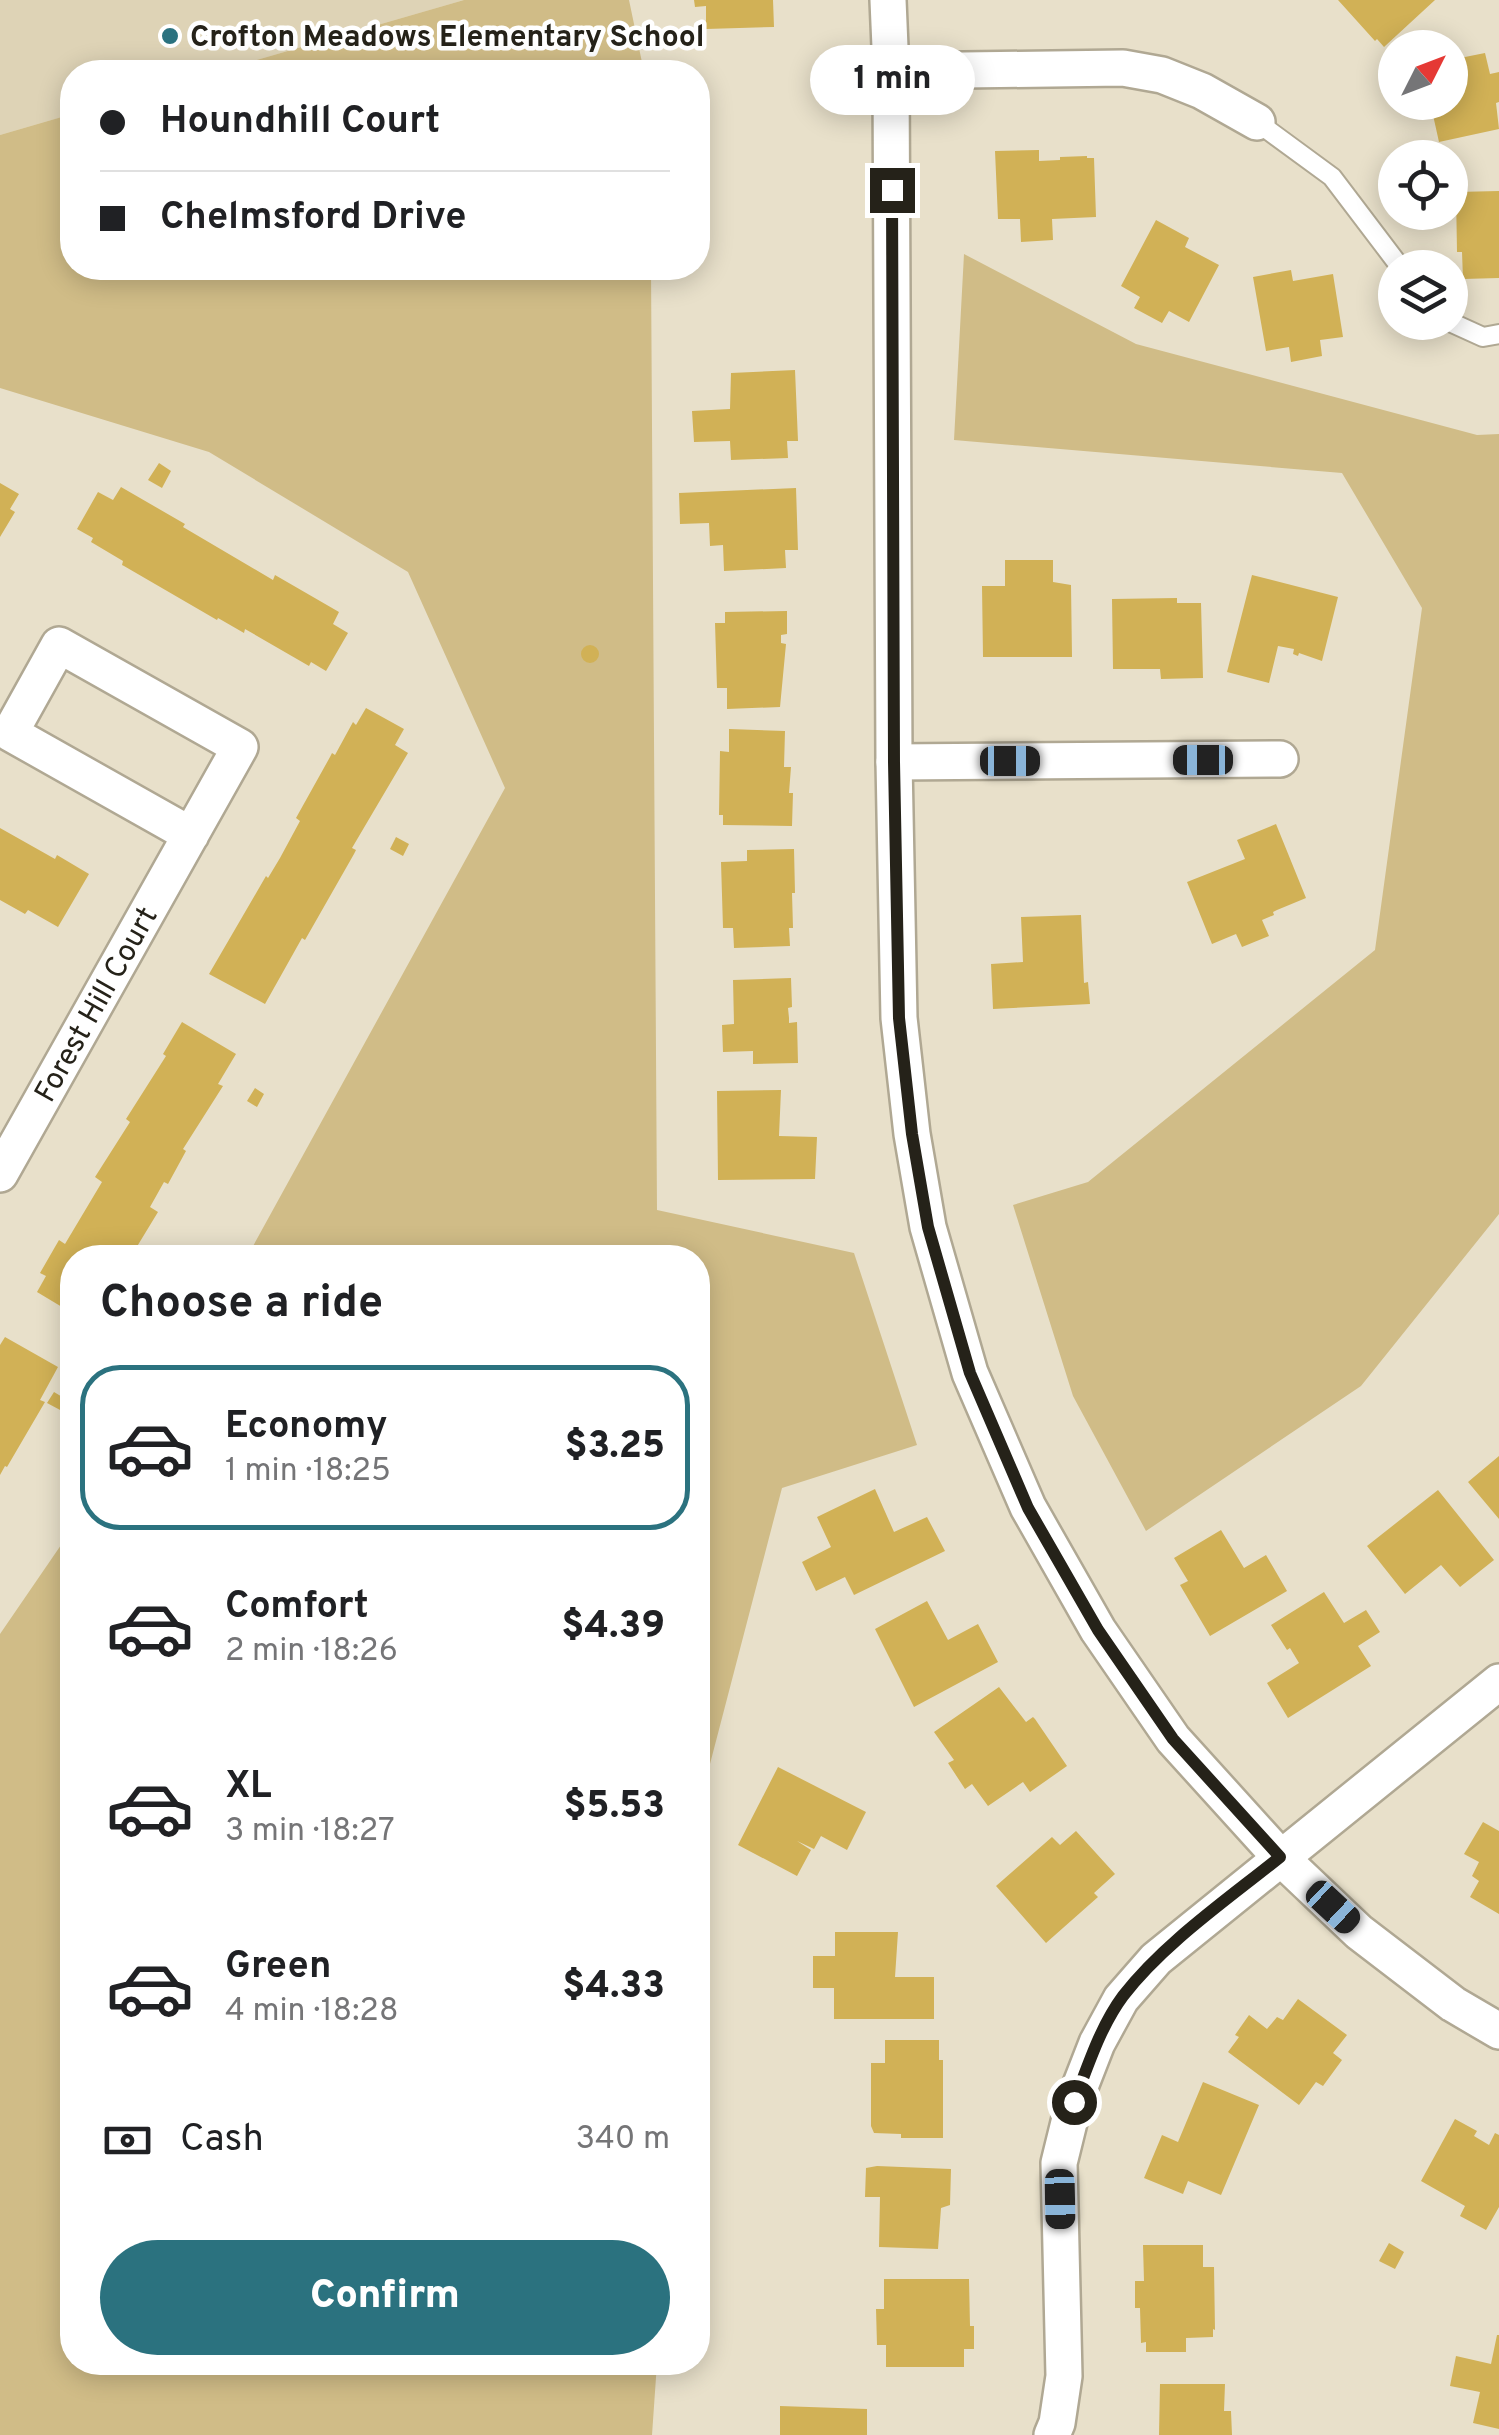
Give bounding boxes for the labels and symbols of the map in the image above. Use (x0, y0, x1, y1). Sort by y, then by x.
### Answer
place label: Crofton Meadows Elementary School (190, 20, 705, 57)
marker: Crofton Meadows Elementary School (159, 25, 181, 47)
north arrow (1378, 30, 1468, 120)
callout: 1 min (810, 45, 974, 115)
route end (870, 168, 915, 213)
car (1173, 745, 1233, 775)
car (980, 746, 1040, 776)
street label: Forest Hill Court (28, 901, 167, 1109)
car (1301, 1876, 1365, 1938)
route start (1052, 2080, 1097, 2125)
car (1044, 2169, 1076, 2229)

